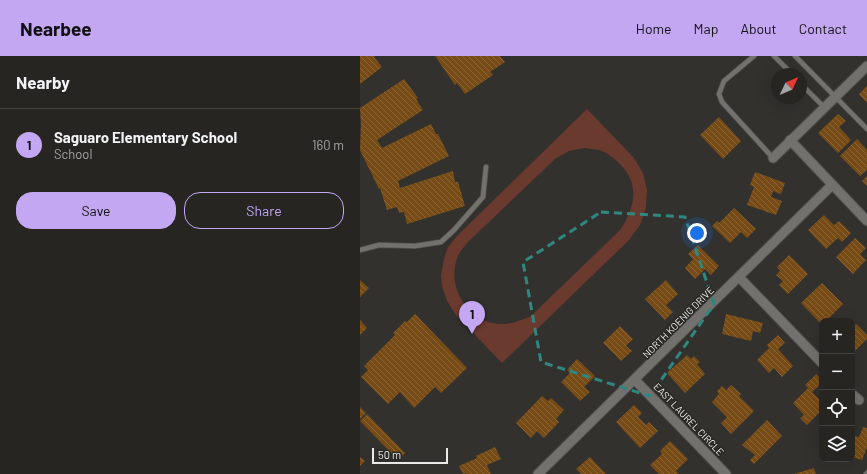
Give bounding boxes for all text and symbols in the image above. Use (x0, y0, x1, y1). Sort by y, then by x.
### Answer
text: Nearbee (20, 17, 92, 40)
text: Home (636, 20, 672, 37)
text: Map (694, 20, 718, 37)
text: About (740, 20, 777, 37)
text: Contact (799, 20, 847, 37)
north arrow (771, 68, 807, 104)
text: Nearby (16, 72, 70, 92)
text: Saguaro Elementary School (54, 128, 237, 146)
text: 1 (27, 137, 31, 153)
text: 160 m (312, 137, 344, 153)
text: School (54, 146, 92, 162)
button: Save (16, 192, 176, 229)
button: Share (184, 192, 344, 229)
your location (687, 223, 707, 243)
street label: NORTH KOENIG DRIVE (640, 284, 716, 360)
pin: 1 (459, 301, 485, 334)
map controls (819, 318, 855, 462)
button: + (819, 318, 855, 354)
button: − (819, 354, 855, 390)
street label: EAST LAUREL CIRCLE (651, 380, 727, 458)
button: locate (819, 390, 855, 426)
button: layers (819, 426, 855, 462)
scale bar (372, 446, 448, 465)
text: 50 m (378, 448, 401, 461)

